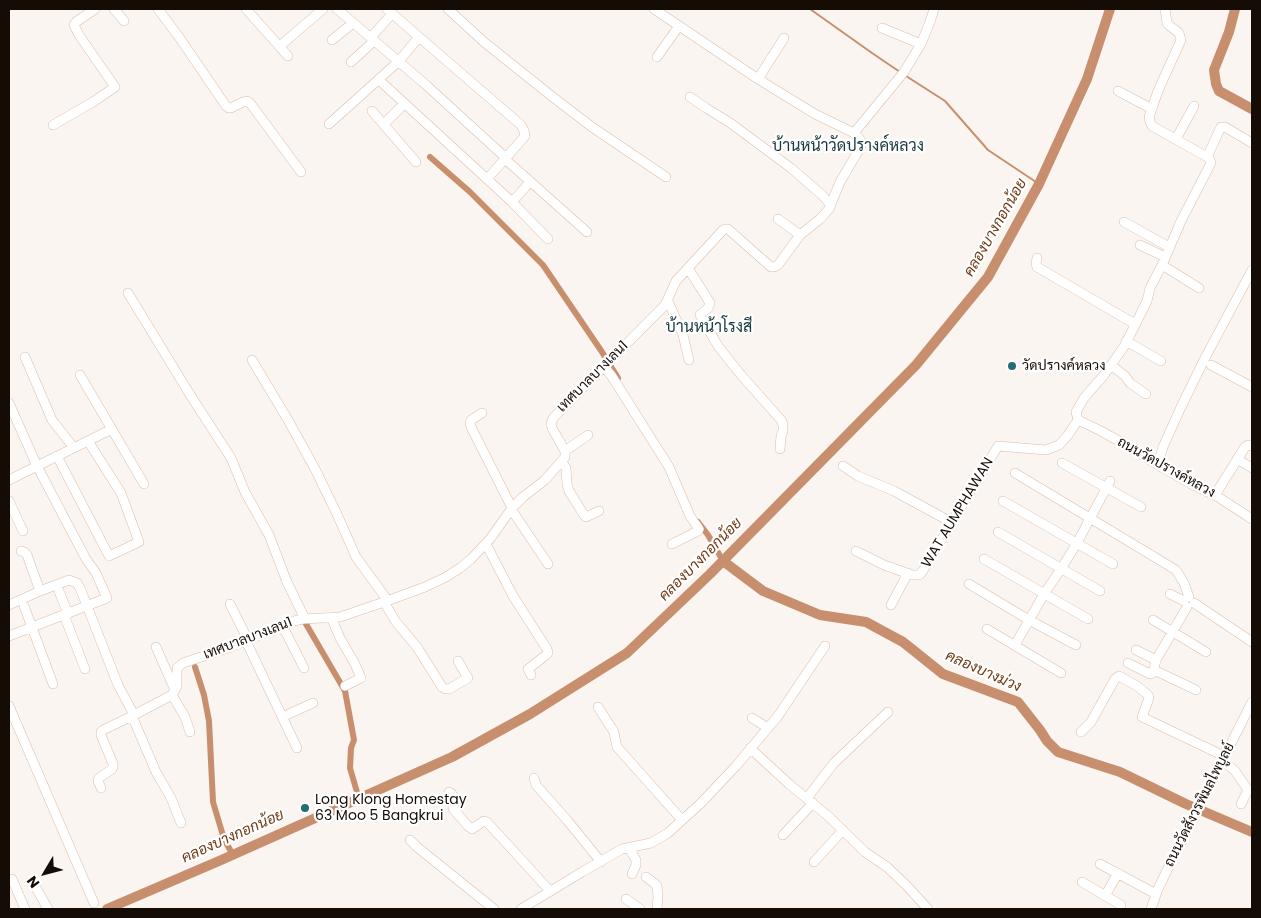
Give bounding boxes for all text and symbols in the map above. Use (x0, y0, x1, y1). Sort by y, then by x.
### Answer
district label: บ้านหน้าวัดปรางค์หลวง (772, 137, 924, 157)
water label: คลองบางกอกน้อย (961, 176, 1031, 280)
district label: บ้านหน้าโรงสี (666, 318, 752, 338)
street label: เทศบาลบางเลน1 (554, 338, 632, 416)
place label: วัดปรางค์หลวง (1022, 358, 1106, 374)
marker: วัดปรางค์หลวง (1006, 360, 1018, 372)
street label: ถนนวัดปรางค์หลวง (1114, 434, 1218, 502)
street label: WAT AUMPHAWAN (918, 455, 998, 571)
water label: คลองบางกอกน้อย (656, 515, 746, 605)
street label: เทศบาลบางเลน1 (201, 614, 295, 664)
water label: คลองบางม่วง (942, 647, 1024, 697)
street label: ถนนวัดสังวรพิมลไพบูลย์ (1161, 740, 1239, 870)
place label: Long Klong Homestay 63 Moo 5 Bangkrui (315, 792, 467, 824)
marker: Long Klong Homestay 63 Moo 5 Bangkrui (299, 802, 311, 814)
water label: คลองบางกอกน้อย (179, 806, 287, 868)
north arrow (20, 848, 70, 898)
text: N (22, 872, 44, 892)

